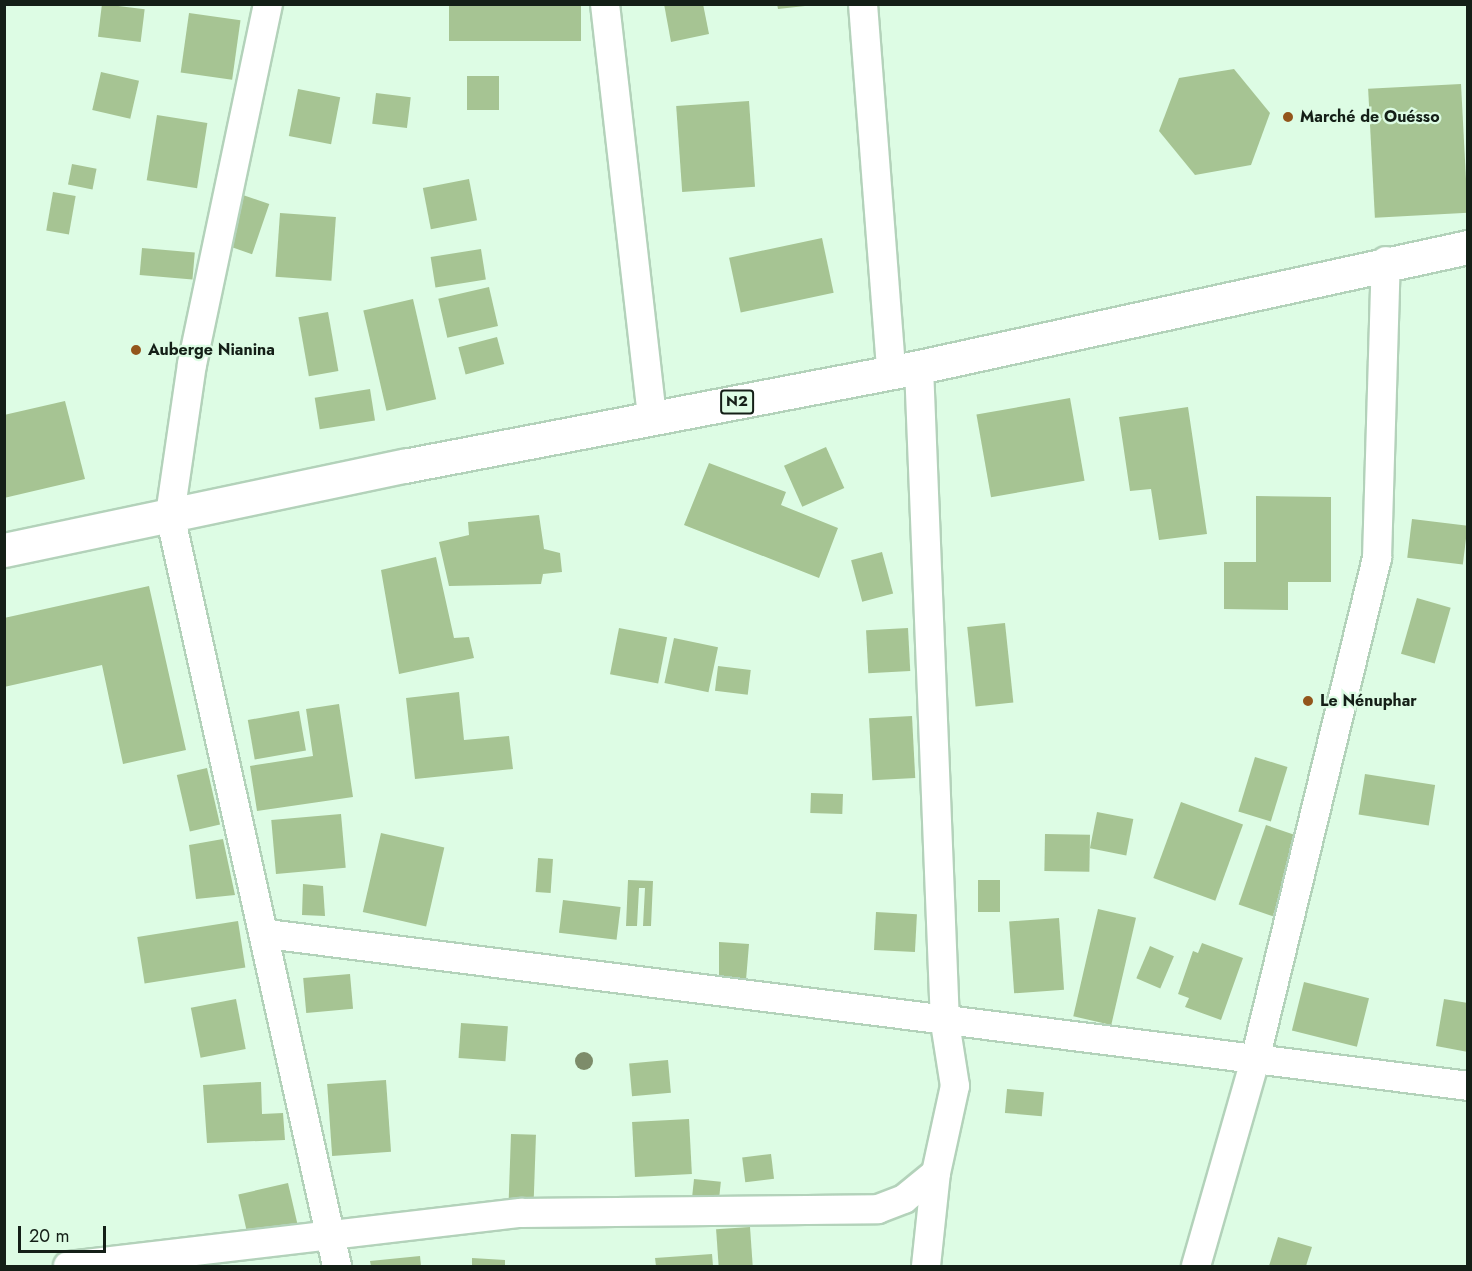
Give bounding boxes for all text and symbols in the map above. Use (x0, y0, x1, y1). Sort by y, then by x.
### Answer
place label: Marché de Ouésso (1300, 107, 1440, 127)
marker: Marché de Ouésso (1281, 110, 1295, 124)
place label: Auberge Nianina (148, 340, 275, 360)
marker: Auberge Nianina (129, 343, 143, 357)
road number: N2 (719, 390, 755, 414)
place label: Le Nénuphar (1320, 691, 1417, 711)
marker: Le Nénuphar (1301, 694, 1315, 708)
scale bar (21, 1214, 110, 1252)
text: 20 m (29, 1223, 69, 1249)

